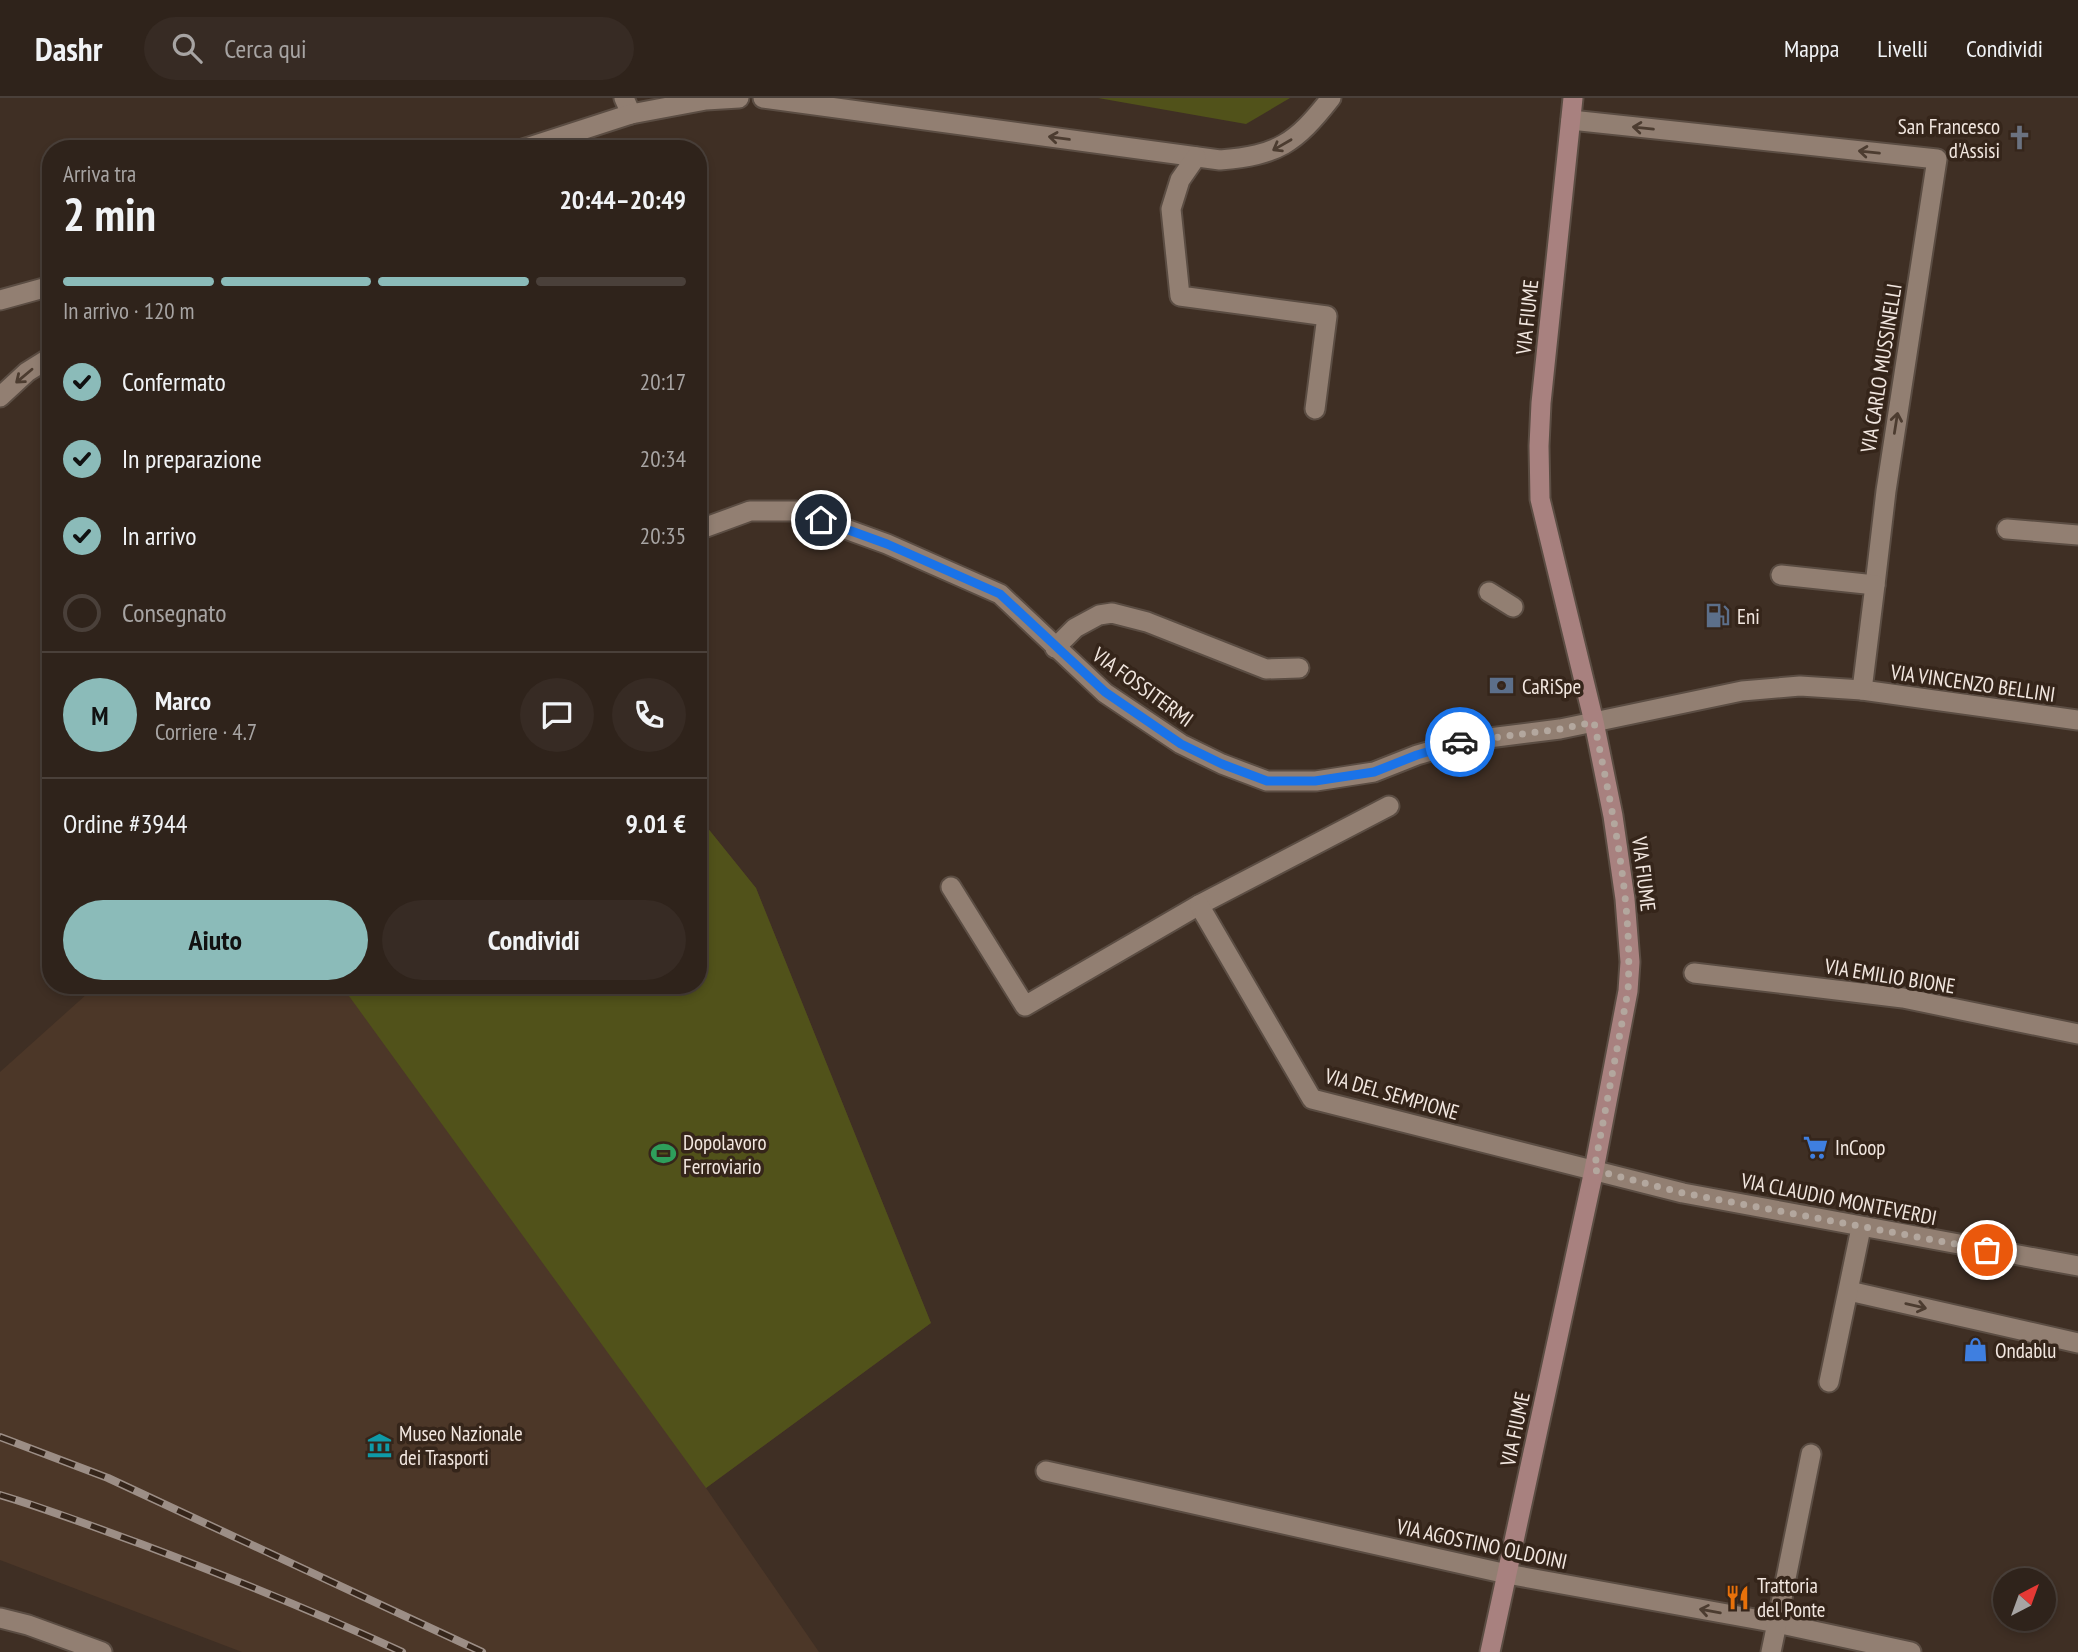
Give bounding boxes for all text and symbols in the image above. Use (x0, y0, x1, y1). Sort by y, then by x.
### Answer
search box (144, 17, 634, 80)
text: Dashr (35, 27, 102, 70)
icon: search (168, 29, 206, 67)
text: Cerca qui (224, 32, 307, 65)
text: Mappa (1784, 33, 1839, 64)
text: Livelli (1877, 33, 1928, 64)
text: Condividi (1966, 33, 2043, 64)
place label: San Francesco d'Assisi (1898, 113, 2000, 164)
one-way arrow (1632, 121, 1654, 134)
church icon: San Francesco d'Assisi (2006, 124, 2034, 152)
one-way arrow (1048, 132, 1071, 145)
one-way arrow (1273, 138, 1293, 152)
one-way arrow (1858, 145, 1881, 158)
text: Arriva tra (63, 159, 136, 188)
text: 20:44–20:49 (559, 183, 686, 216)
text: 2 min (63, 184, 156, 244)
street label: VIA FIUME (1510, 278, 1544, 357)
street label: VIA CARLO MUSSINELLI (1854, 282, 1908, 455)
text: In arrivo · 120 m (63, 296, 195, 325)
icon: check (63, 363, 101, 401)
text: Confermato (122, 365, 226, 398)
text: 20:17 (640, 367, 686, 396)
one-way arrow (16, 368, 34, 383)
one-way arrow (1890, 412, 1903, 435)
icon: check (63, 440, 101, 478)
text: In preparazione (122, 442, 262, 475)
text: 20:34 (640, 444, 686, 473)
pin (791, 490, 851, 550)
icon: home (802, 501, 840, 539)
icon: check (63, 517, 101, 555)
text: In arrivo (122, 519, 197, 552)
text: 20:35 (640, 521, 686, 550)
text: Consegnato (122, 596, 226, 629)
fuel station icon: Eni (1703, 602, 1731, 630)
place label: Eni (1737, 603, 1760, 630)
street label: VIA FOSSITERMI (1086, 641, 1199, 733)
street label: VIA VINCENZO BELLINI (1888, 658, 2057, 708)
bank icon: CaRiSpe (1488, 672, 1516, 700)
place label: CaRiSpe (1522, 673, 1581, 700)
button: chat (520, 678, 594, 752)
button: phone (612, 678, 686, 752)
text: Marco (155, 684, 211, 717)
text: M (91, 699, 109, 732)
courier (1425, 707, 1495, 777)
text: Corriere · 4.7 (155, 717, 257, 746)
icon: car (1441, 723, 1479, 761)
text: Ordine #3944 (63, 807, 187, 840)
text: 9.01 € (625, 807, 686, 840)
street label: VIA FIUME (1626, 834, 1662, 913)
button: Aiuto (63, 900, 368, 980)
button: Condividi (382, 900, 686, 980)
street label: VIA EMILIO BIONE (1822, 952, 1957, 1000)
street label: VIA DEL SEMPIONE (1321, 1062, 1462, 1126)
place label: Dopolavoro Ferroviario (683, 1129, 767, 1180)
supermarket icon: InCoop (1801, 1133, 1829, 1161)
place label: InCoop (1835, 1134, 1885, 1161)
sports icon: Dopolavoro Ferroviario (649, 1140, 677, 1168)
street label: VIA CLAUDIO MONTEVERDI (1738, 1167, 1939, 1231)
pin (1957, 1220, 2017, 1280)
icon: bag (1968, 1231, 2006, 1269)
one-way arrow (1904, 1300, 1927, 1314)
shop icon: Ondablu (1961, 1336, 1989, 1364)
place label: Ondablu (1995, 1337, 2056, 1364)
street label: VIA FIUME (1494, 1389, 1536, 1470)
place label: Museo Nazionale dei Trasporti (399, 1420, 523, 1471)
museum icon: Museo Nazionale dei Trasporti (365, 1431, 393, 1459)
street label: VIA AGOSTINO OLDOINI (1393, 1513, 1570, 1575)
north arrow (1993, 1568, 2056, 1631)
map controls (1993, 1568, 2056, 1631)
place label: Trattoria del Ponte (1757, 1572, 1826, 1623)
restaurant icon: Trattoria del Ponte (1723, 1583, 1751, 1611)
one-way arrow (1699, 1603, 1722, 1617)

